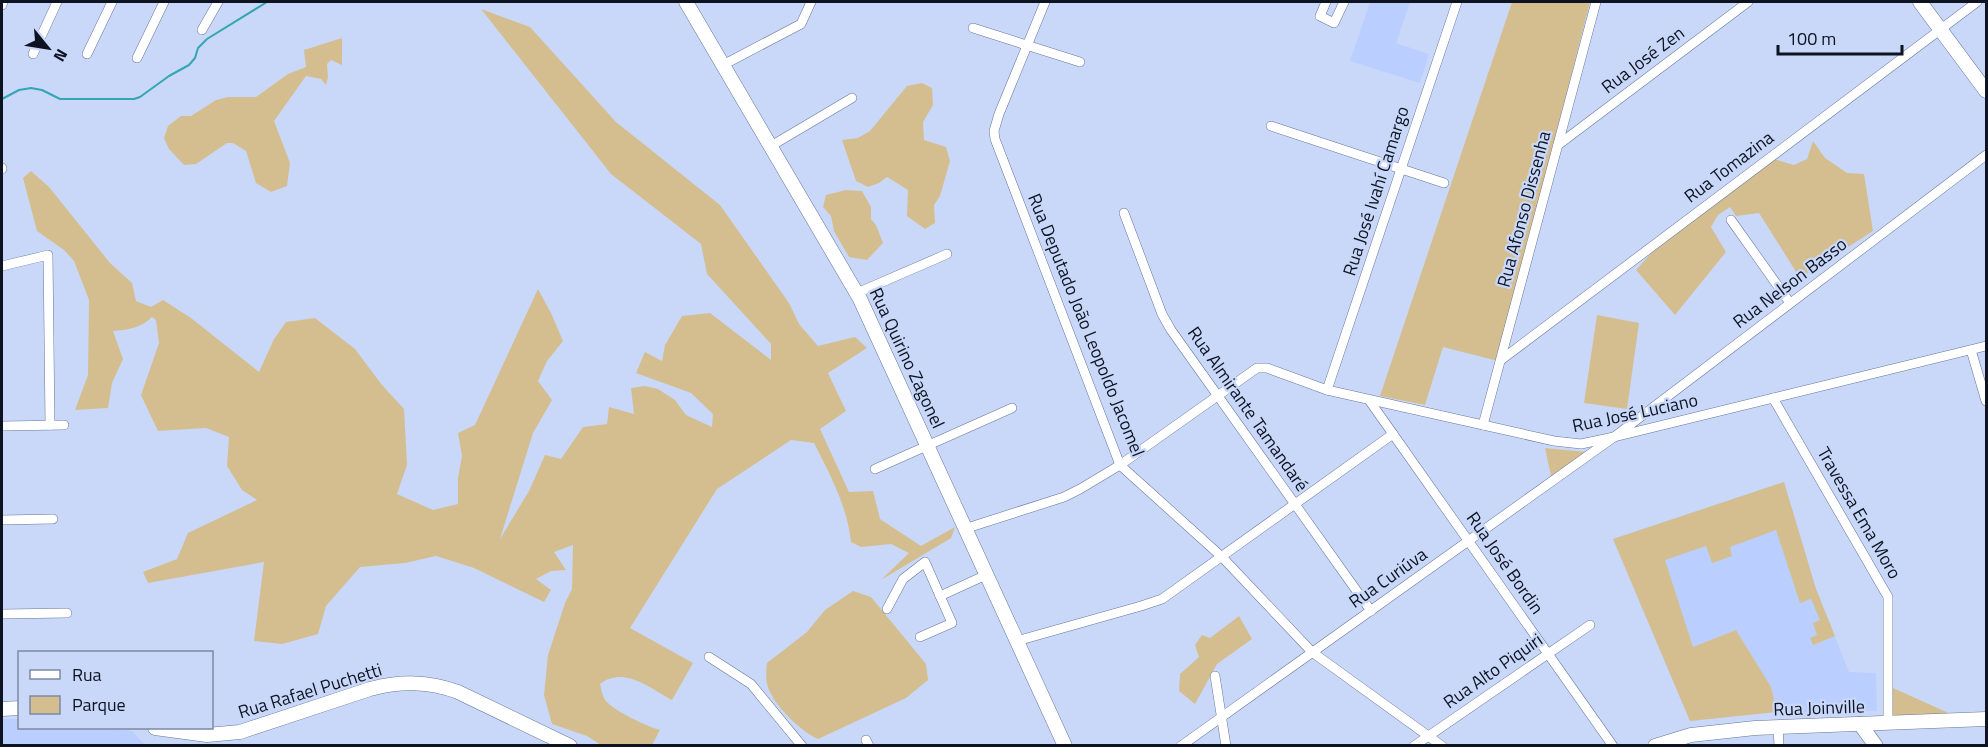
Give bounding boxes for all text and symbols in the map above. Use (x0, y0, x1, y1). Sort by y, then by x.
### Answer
north arrow (18, 18, 78, 78)
scale bar (1778, 18, 1902, 56)
street label: Rua José Zen (1596, 19, 1690, 100)
text: 100 m (1787, 25, 1836, 52)
text: N (48, 45, 74, 66)
street label: Rua José Ivahí Camargo (1335, 103, 1416, 279)
street label: Rua Tomazina (1678, 124, 1779, 209)
street label: Rua Afonso Dissenha (1490, 128, 1557, 290)
street label: Rua Deputado João Leopoldo Jacomel (1021, 189, 1152, 460)
street label: Rua Nelson Basso (1727, 231, 1852, 335)
street label: Rua Quirino Zagonel (863, 283, 952, 433)
street label: Rua Almirante Tamandaré (1181, 321, 1316, 497)
street label: Rua José Luciano (1570, 386, 1700, 439)
street label: Travessa Ema Moro (1811, 442, 1908, 584)
street label: Rua José Bordin (1460, 506, 1551, 619)
street label: Rua Curiúva (1343, 541, 1432, 614)
street label: Rua Alto Piquiri (1437, 626, 1548, 715)
legend (18, 651, 213, 729)
street label: Rua Rafael Puchetti (235, 656, 385, 725)
text: Rua (72, 661, 102, 688)
text: Parque (72, 691, 126, 718)
street label: Rua Joinville (1773, 692, 1865, 723)

